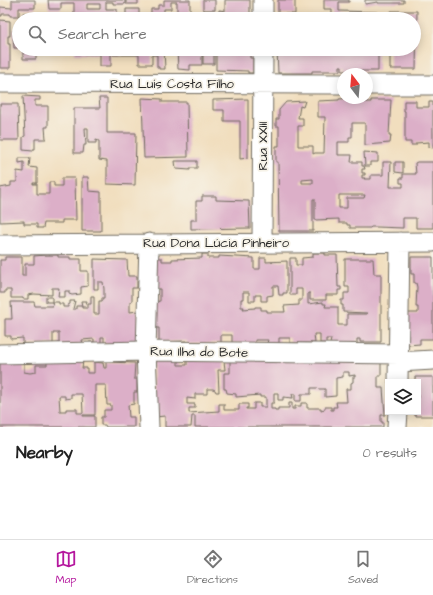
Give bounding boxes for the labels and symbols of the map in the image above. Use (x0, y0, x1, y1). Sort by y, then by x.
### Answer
north arrow (337, 68, 373, 104)
street label: Rua Luís Costa Filho (110, 75, 235, 93)
street label: Rua XXIII (254, 121, 272, 171)
street label: Rua Dona Lúcia Pinheiro (143, 234, 290, 252)
street label: Rua Ilha do Bote (150, 342, 248, 362)

